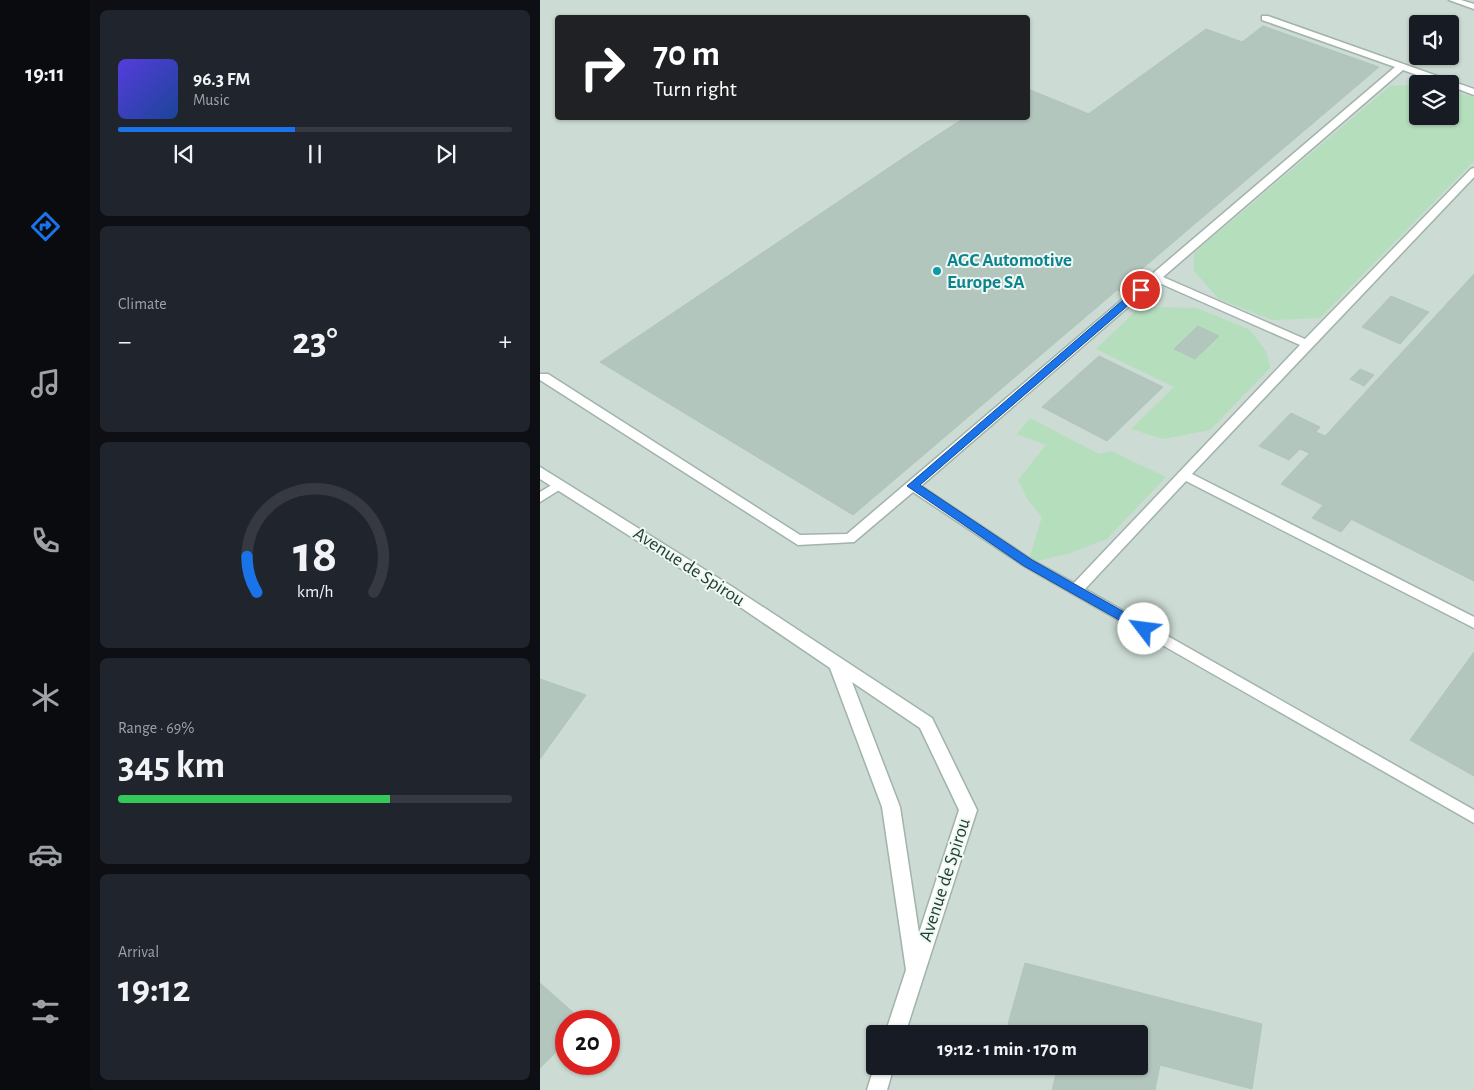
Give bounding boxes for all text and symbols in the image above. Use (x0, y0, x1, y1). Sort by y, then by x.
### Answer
map controls (1409, 15, 1459, 125)
button: sound (1409, 15, 1459, 65)
icon: right (570, 35, 635, 100)
text: 70 m (653, 37, 720, 72)
text: 19:11 (25, 63, 65, 85)
text: 96.3 FM (193, 70, 250, 89)
button: layers (1409, 75, 1459, 125)
text: Turn right (653, 78, 737, 100)
text: Music (193, 92, 229, 108)
icon: previous (170, 140, 198, 168)
icon: pause (301, 140, 329, 168)
icon: next (432, 140, 460, 168)
icon: directions (28, 209, 63, 244)
place label: AGC Automotive Europe SA (947, 251, 1072, 292)
marker: AGC Automotive Europe SA (931, 265, 943, 277)
pin (1120, 269, 1162, 311)
icon: arrive (1127, 276, 1155, 304)
text: Climate (118, 296, 167, 312)
text: 23° (292, 323, 338, 361)
text: − (118, 328, 131, 356)
text: + (499, 328, 512, 356)
icon: music (28, 366, 63, 401)
icon: phone (28, 523, 63, 558)
street label: Avenue de Spirou (630, 524, 748, 610)
text: 18 (293, 529, 337, 581)
text: km/h (297, 583, 333, 601)
position arrow (1117, 602, 1169, 654)
icon: climate (28, 680, 63, 715)
text: Range · 69% (118, 720, 194, 736)
text: 345 km (118, 747, 225, 785)
street label: Avenue de Spirou (916, 816, 974, 944)
icon: car (28, 837, 63, 872)
text: Arrival (118, 944, 159, 960)
text: 19:12 (118, 971, 190, 1009)
icon: filters (28, 994, 63, 1029)
speed limit sign: 20 (555, 1010, 620, 1075)
text: 19:12 · 1 min · 170 m (937, 1040, 1077, 1059)

